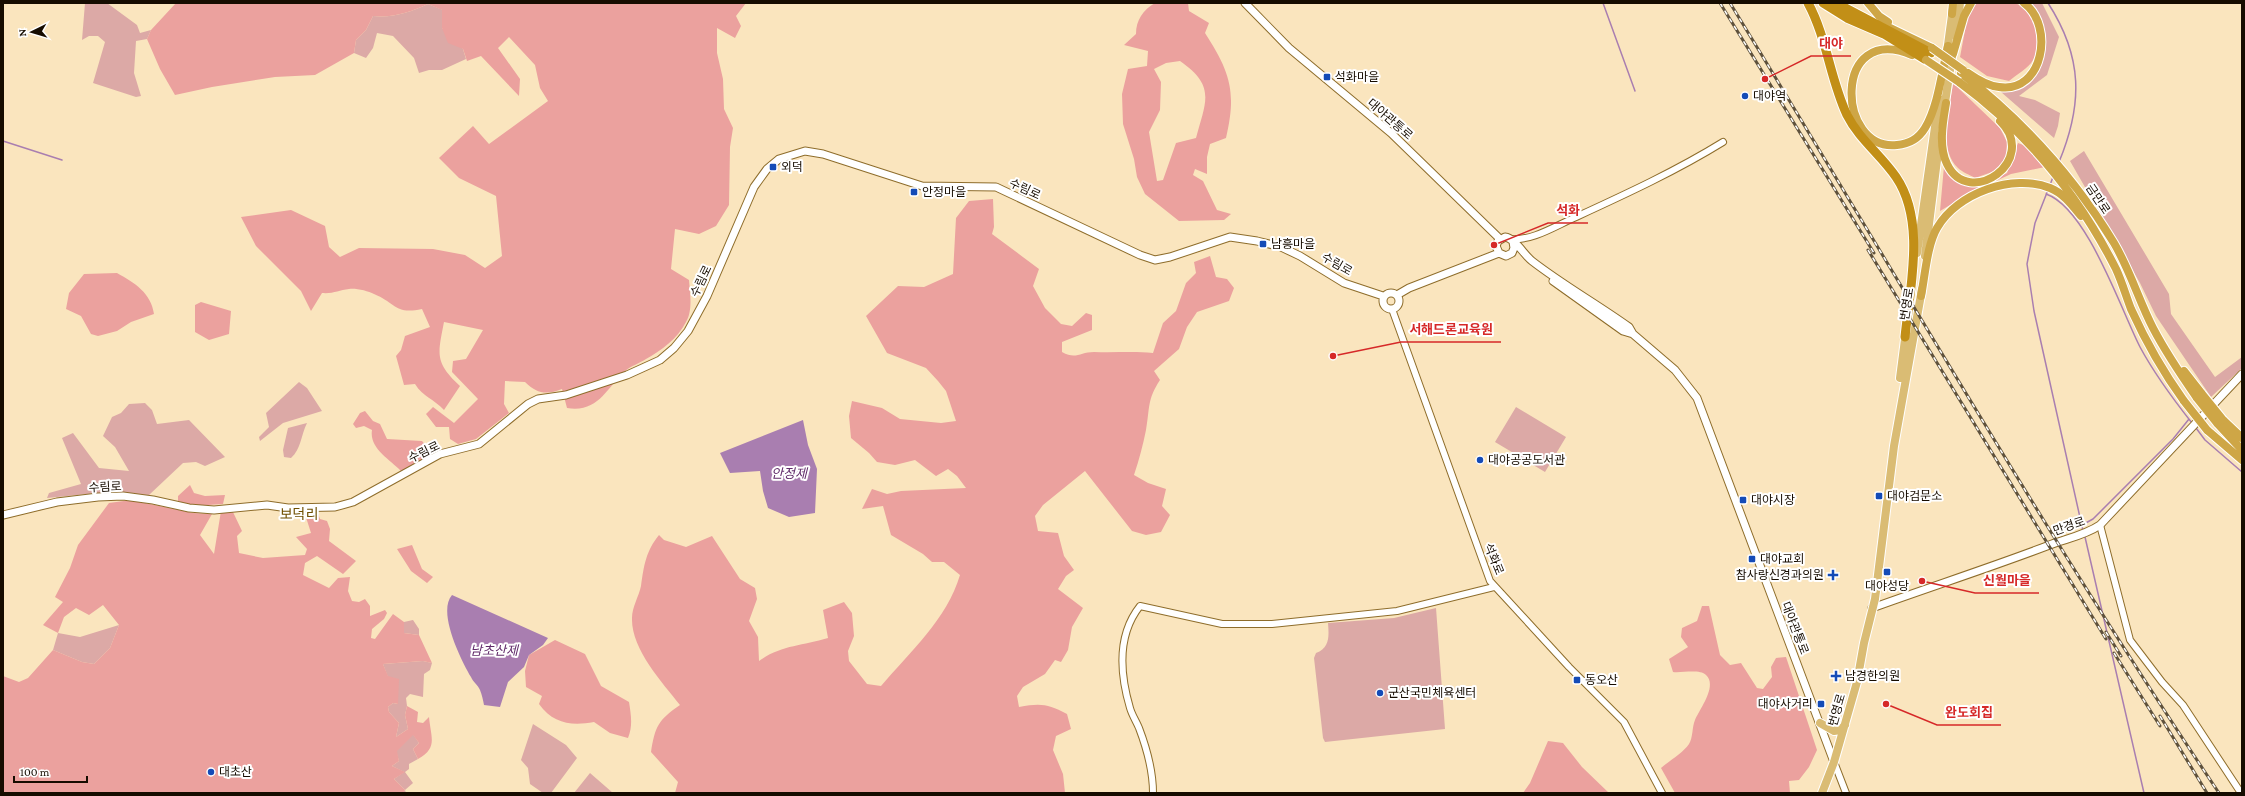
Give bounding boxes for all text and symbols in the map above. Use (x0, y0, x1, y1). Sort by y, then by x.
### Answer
north arrow (12, 12, 52, 52)
text: N (16, 28, 28, 37)
callout: 대야 (1811, 31, 1851, 56)
text: 대야 (1819, 36, 1843, 51)
place label: 석화마을 (1335, 70, 1379, 84)
marker: 석화마을 (1322, 72, 1332, 82)
place label: 대야역 (1753, 89, 1786, 103)
marker: 대야역 (1740, 91, 1750, 101)
street label: 대야관통로 (1365, 96, 1415, 142)
place label: 외덕 (781, 160, 803, 174)
marker: 외덕 (768, 162, 778, 172)
street label: 수림로 (1007, 176, 1043, 202)
street label: 금만로 (2083, 181, 2113, 217)
place label: 안정마을 (922, 185, 966, 199)
marker: 안정마을 (909, 187, 919, 197)
callout: 석화 (1548, 198, 1588, 223)
text: 석화 (1556, 203, 1580, 218)
place label: 남흥마을 (1271, 237, 1315, 251)
marker: 남흥마을 (1258, 239, 1268, 249)
street label: 수림로 (1319, 250, 1355, 278)
street label: 수림로 (687, 263, 715, 299)
street label: 번영로 (1897, 287, 1917, 321)
callout: 서해드론교육원 (1401, 317, 1501, 342)
text: 서해드론교육원 (1409, 322, 1493, 337)
street label: 수림로 (406, 438, 442, 466)
place label: 대야공공도서관 (1488, 453, 1565, 467)
marker: 대야공공도서관 (1475, 455, 1485, 465)
water label: 안정제 (771, 466, 809, 481)
street label: 수림로 (88, 479, 122, 495)
place label: 대야검문소 (1887, 489, 1942, 503)
marker: 대야검문소 (1874, 491, 1884, 501)
place label: 대야시장 (1751, 493, 1795, 507)
marker: 대야시장 (1738, 495, 1748, 505)
district label: 보덕리 (280, 506, 318, 522)
street label: 만경로 (2051, 514, 2087, 538)
street label: 석화로 (1481, 541, 1507, 577)
place label: 대야교회 (1760, 552, 1804, 566)
marker: 대야교회 (1747, 554, 1757, 564)
marker: 대야성당 (1882, 567, 1892, 577)
place label: 참사랑신경과의원 (1736, 568, 1824, 582)
callout: 신월마을 (1975, 568, 2039, 593)
marker: 참사랑신경과의원 (1827, 569, 1839, 581)
text: 신월마을 (1983, 573, 2031, 588)
place label: 대야성당 (1865, 579, 1909, 593)
street label: 대야관통로 (1779, 600, 1811, 656)
water label: 남초산제 (470, 643, 520, 658)
place label: 남경한의원 (1845, 669, 1900, 683)
marker: 남경한의원 (1830, 670, 1842, 682)
place label: 동오산 (1585, 673, 1618, 687)
marker: 동오산 (1572, 675, 1582, 685)
place label: 군산국민체육센터 (1388, 686, 1476, 700)
marker: 군산국민체육센터 (1375, 688, 1385, 698)
street label: 번영로 (1826, 692, 1848, 728)
place label: 대야사거리 (1758, 697, 1813, 711)
marker: 대야사거리 (1816, 699, 1826, 709)
callout: 완도회집 (1937, 700, 2001, 725)
text: 완도회집 (1945, 705, 1993, 720)
scale bar (14, 758, 87, 784)
text: 100 m (20, 765, 50, 779)
place label: 대초산 (219, 765, 252, 779)
marker: 대초산 (206, 767, 216, 777)

